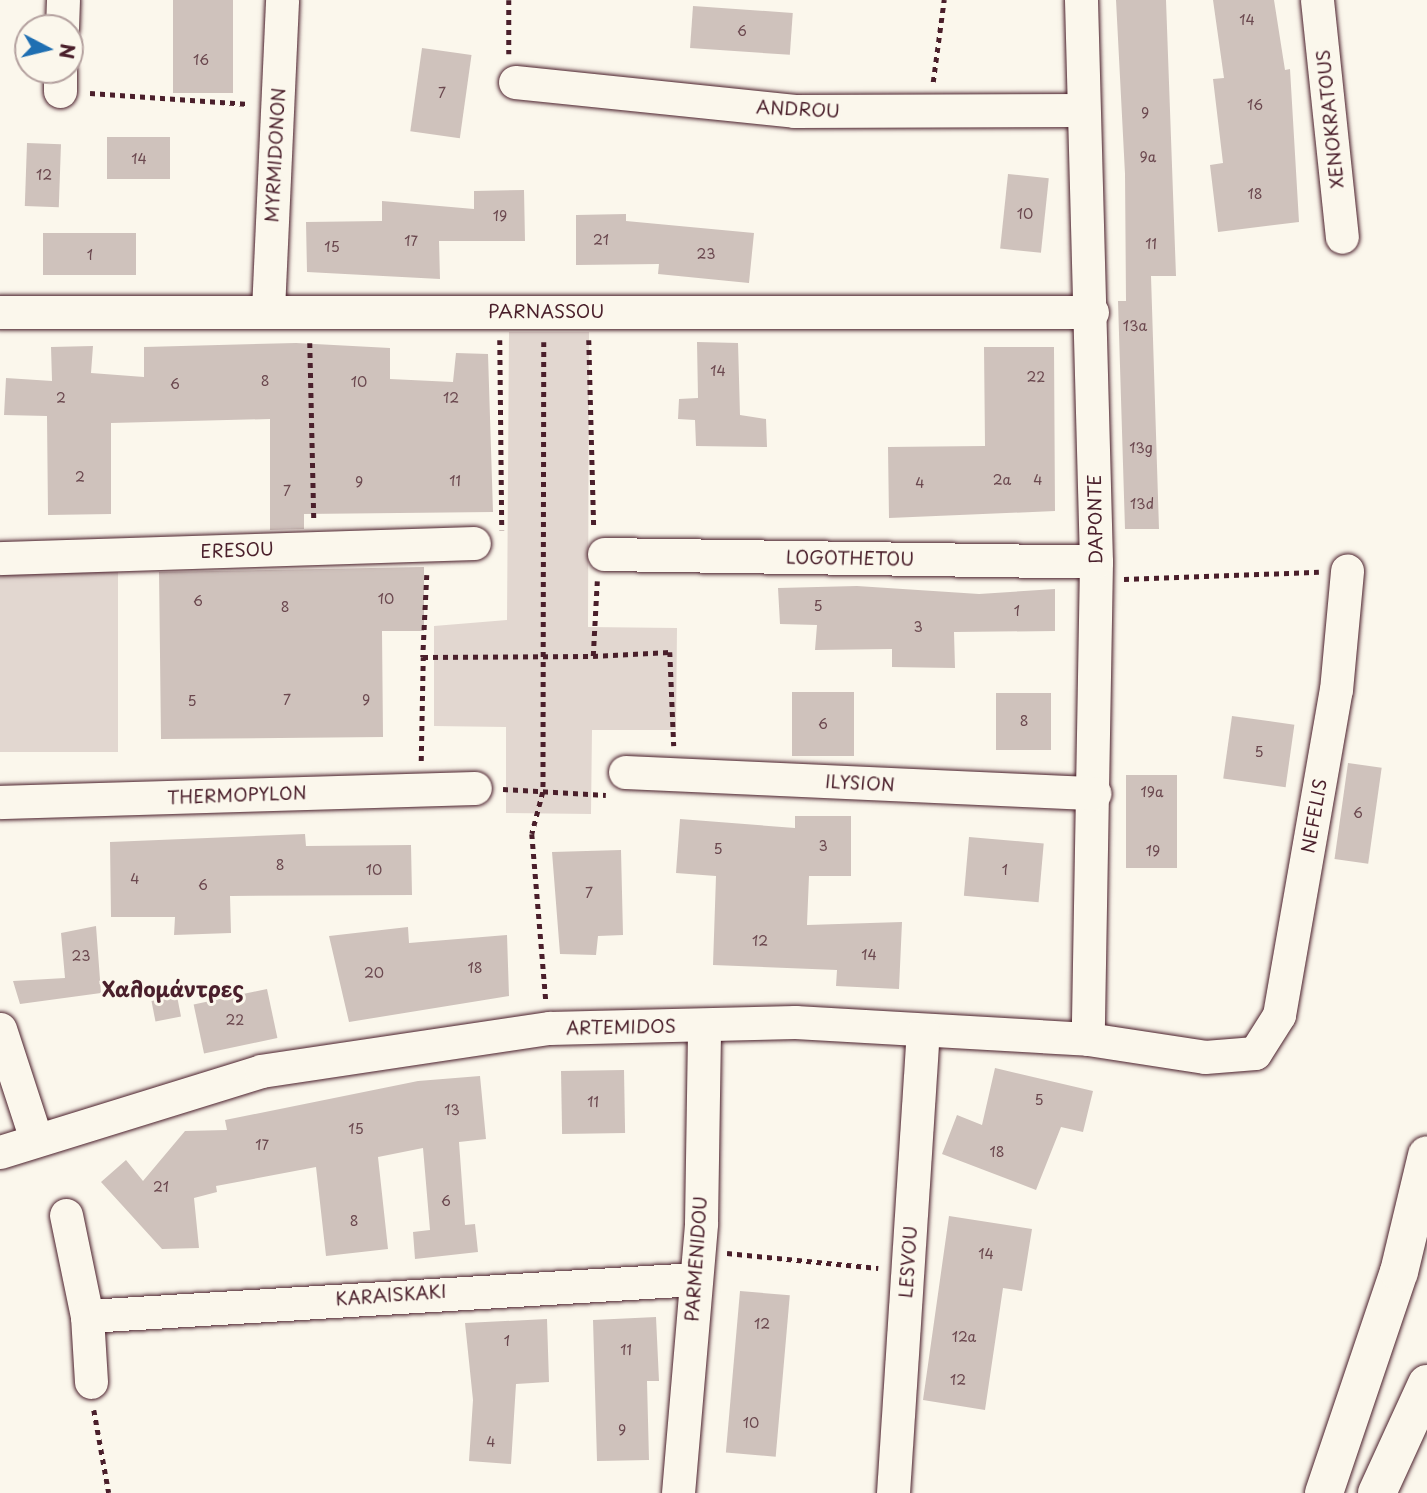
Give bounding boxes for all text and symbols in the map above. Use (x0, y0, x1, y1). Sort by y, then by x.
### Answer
house number: 14 (1239, 12, 1255, 28)
north arrow (14, 14, 84, 84)
house number: 6 (737, 23, 747, 39)
text: N (53, 42, 83, 60)
street label: XENOKRATOUS (1312, 49, 1348, 189)
house number: 16 (193, 52, 209, 68)
house number: 7 (438, 85, 446, 101)
street label: MYRMIDONON (261, 87, 289, 223)
street label: ANDROU (756, 96, 840, 122)
house number: 16 (1247, 97, 1263, 113)
house number: 9 (1141, 105, 1149, 121)
house number: 9a (1140, 149, 1156, 165)
house number: 14 (131, 151, 147, 167)
house number: 12 (36, 167, 52, 183)
house number: 18 (1247, 186, 1263, 202)
house number: 10 (1017, 206, 1033, 222)
house number: 19 (493, 208, 507, 224)
house number: 21 (593, 232, 609, 248)
house number: 17 (404, 233, 418, 249)
house number: 11 (1145, 236, 1157, 252)
house number: 15 (324, 239, 340, 255)
house number: 23 (697, 246, 715, 262)
house number: 1 (87, 247, 93, 263)
street label: PARNASSOU (488, 300, 604, 322)
house number: 13a (1123, 318, 1147, 334)
house number: 14 (710, 363, 726, 379)
house number: 22 (1027, 369, 1045, 385)
house number: 8 (261, 373, 269, 389)
house number: 10 (351, 374, 367, 390)
house number: 6 (170, 376, 180, 392)
house number: 2 (56, 390, 66, 406)
house number: 12 (443, 390, 459, 406)
house number: 13g (1129, 440, 1153, 456)
house number: 2 (75, 469, 85, 485)
house number: 2a (993, 472, 1011, 488)
house number: 4 (1033, 472, 1043, 488)
house number: 11 (449, 473, 461, 489)
house number: 9 (355, 474, 363, 490)
street label: DAPONTE (1083, 474, 1107, 564)
house number: 4 (915, 475, 925, 491)
house number: 7 (283, 483, 291, 499)
house number: 13d (1130, 496, 1154, 512)
street label: ERESOU (200, 538, 274, 562)
street label: LOGOTHETOU (786, 546, 914, 570)
house number: 10 (378, 591, 394, 607)
house number: 6 (193, 593, 203, 609)
house number: 5 (813, 598, 823, 614)
house number: 8 (281, 599, 289, 615)
house number: 1 (1014, 603, 1020, 619)
house number: 3 (913, 619, 923, 635)
house number: 7 (283, 692, 291, 708)
house number: 9 (362, 692, 370, 708)
house number: 5 (187, 693, 197, 709)
house number: 8 (1020, 713, 1028, 729)
house number: 6 (818, 716, 828, 732)
house number: 5 (1254, 744, 1264, 760)
street label: ILYSION (825, 770, 895, 796)
street label: NEFELIS (1297, 777, 1331, 855)
street label: THERMOPYLON (167, 782, 307, 808)
house number: 19a (1140, 784, 1164, 800)
house number: 6 (1353, 805, 1363, 821)
house number: 3 (818, 838, 828, 854)
house number: 5 (713, 841, 723, 857)
house number: 19 (1146, 843, 1160, 859)
house number: 8 (276, 857, 284, 873)
house number: 10 (366, 862, 382, 878)
house number: 1 (1002, 862, 1008, 878)
house number: 4 (130, 871, 140, 887)
house number: 6 (198, 877, 208, 893)
house number: 7 (585, 885, 593, 901)
house number: 12 (752, 933, 768, 949)
house number: 14 (861, 947, 877, 963)
house number: 23 (72, 948, 90, 964)
house number: 18 (467, 960, 483, 976)
house number: 20 (364, 965, 384, 981)
district label: Χαλομάντρες (102, 975, 244, 1001)
house number: 22 (226, 1012, 244, 1028)
street label: ARTEMIDOS (566, 1015, 676, 1039)
house number: 5 (1034, 1092, 1044, 1108)
house number: 11 (587, 1094, 599, 1110)
house number: 13 (444, 1102, 460, 1118)
house number: 15 (348, 1121, 364, 1137)
house number: 17 (255, 1137, 269, 1153)
house number: 18 (989, 1144, 1005, 1160)
house number: 21 (153, 1179, 169, 1195)
house number: 6 (441, 1193, 451, 1209)
street label: PARMENIDOU (681, 1195, 711, 1323)
house number: 8 (350, 1213, 358, 1229)
street label: LESVOU (895, 1225, 921, 1299)
house number: 14 (978, 1246, 994, 1262)
street label: KARAISKAKI (335, 1280, 447, 1310)
house number: 12 (754, 1316, 770, 1332)
house number: 12a (952, 1329, 976, 1345)
house number: 1 (504, 1333, 510, 1349)
house number: 11 (620, 1342, 632, 1358)
house number: 12 (950, 1372, 966, 1388)
house number: 10 (743, 1415, 759, 1431)
house number: 9 (618, 1422, 626, 1438)
house number: 4 (486, 1434, 496, 1450)

